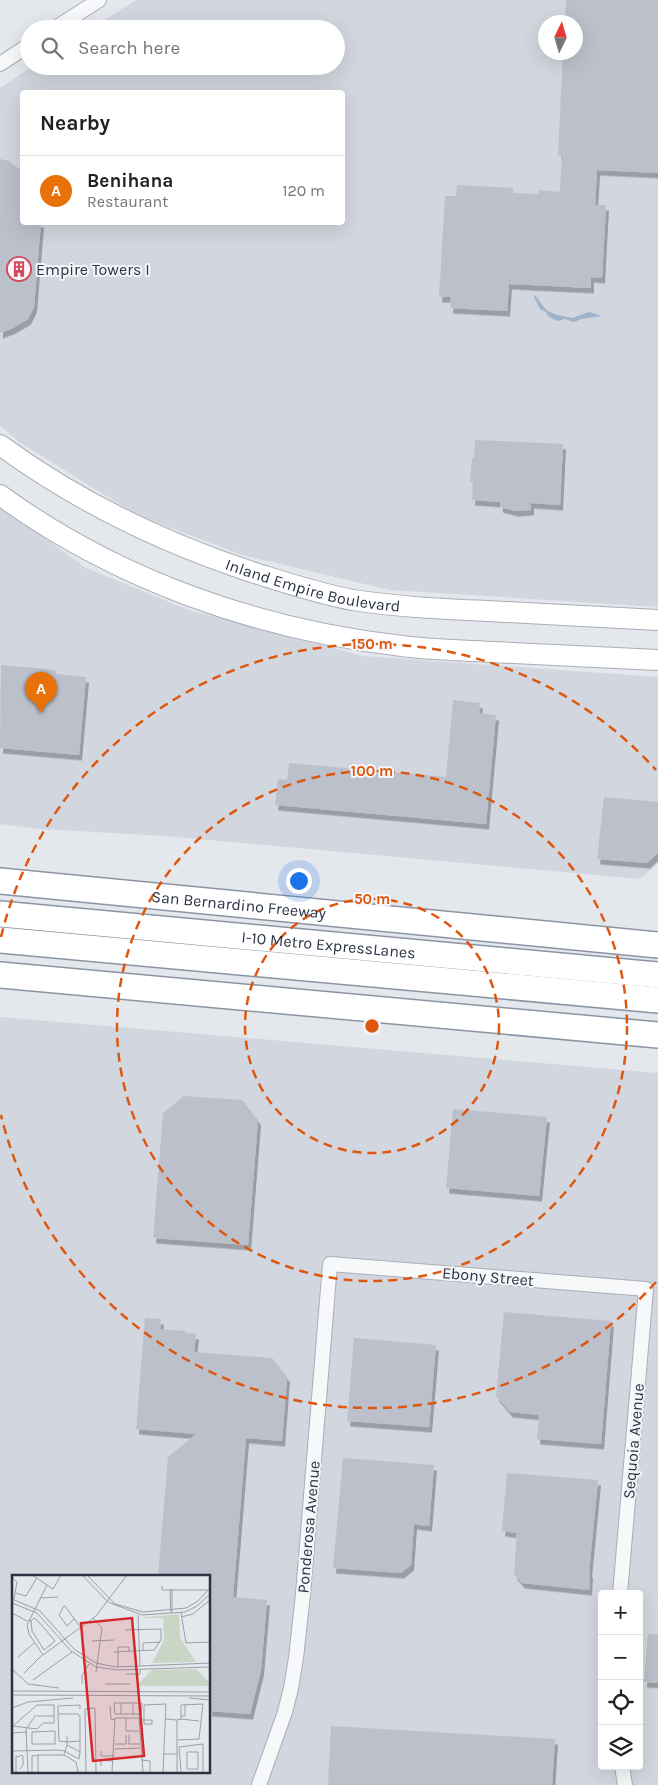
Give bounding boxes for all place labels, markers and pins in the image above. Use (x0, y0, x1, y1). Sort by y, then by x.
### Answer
building icon: Empire Towers I (6, 256, 32, 282)
place label: Empire Towers I (36, 260, 150, 279)
pin: A (25, 672, 57, 713)
centre of rings (363, 1017, 381, 1035)

